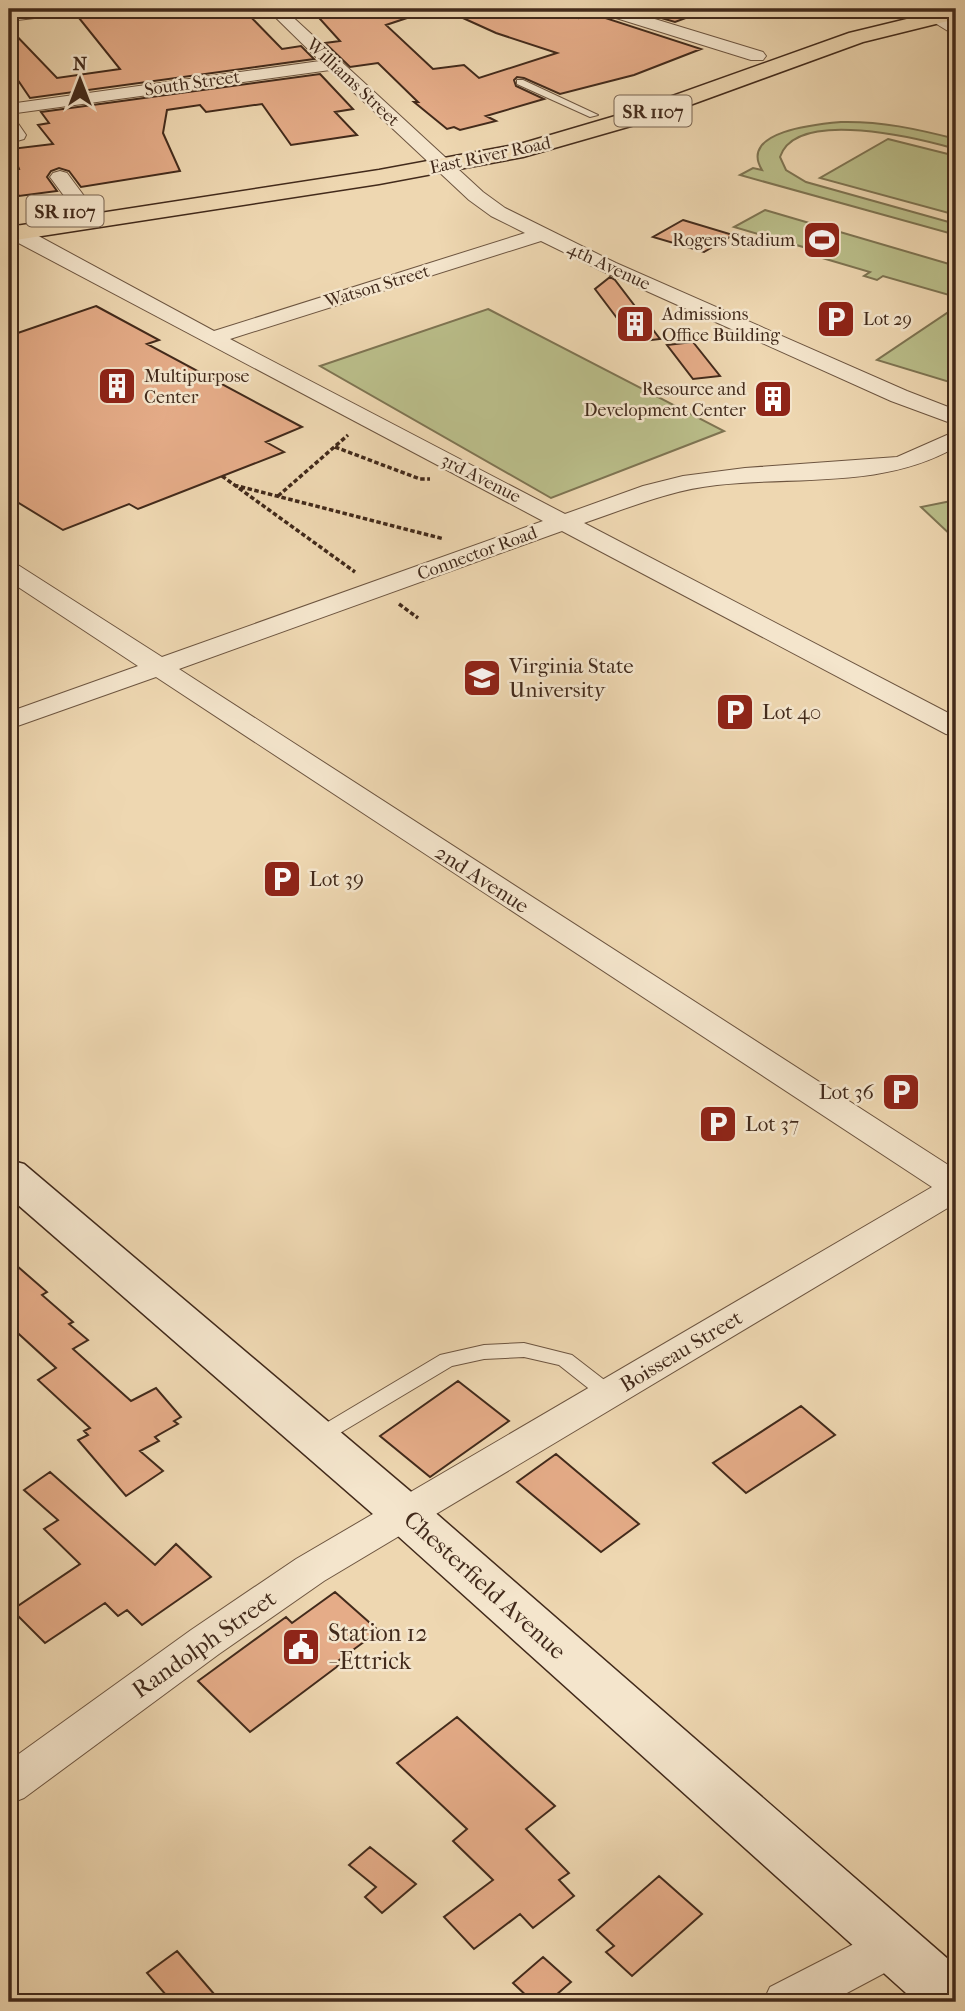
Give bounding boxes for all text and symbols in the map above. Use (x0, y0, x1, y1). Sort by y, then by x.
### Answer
street label: Williams Street (301, 33, 404, 131)
north arrow (46, 46, 116, 116)
text: N (73, 53, 88, 75)
street label: South Street (143, 66, 242, 101)
road number: SR 1107 (614, 96, 692, 127)
street label: East River Road (428, 132, 553, 179)
road number: SR 1107 (27, 196, 104, 226)
sports icon: Rogers Stadium (801, 219, 843, 261)
place label: Rogers Stadium (672, 230, 795, 251)
street label: 4th Avenue (564, 238, 654, 295)
street label: Watson Street (321, 260, 433, 313)
parking icon: Lot 29 (815, 298, 857, 340)
building icon: Admissions Office Building (614, 303, 656, 345)
place label: Admissions Office Building (661, 304, 780, 346)
place label: Lot 29 (863, 309, 912, 330)
building icon: Multipurpose Center (96, 365, 138, 407)
place label: Multipurpose Center (144, 366, 250, 408)
building icon: Resource and Development Center (752, 378, 794, 420)
place label: Resource and Development Center (584, 379, 746, 421)
street label: 3rd Avenue (437, 449, 524, 507)
street label: Connector Road (414, 522, 540, 585)
place label: Virginia State University (508, 654, 634, 702)
school or university icon: Virginia State University (461, 657, 503, 699)
parking icon: Lot 40 (714, 691, 756, 733)
place label: Lot 40 (762, 700, 821, 724)
street label: 2nd Avenue (431, 840, 533, 918)
parking icon: Lot 39 (261, 858, 303, 900)
place label: Lot 39 (309, 867, 364, 891)
parking icon: Lot 36 (880, 1071, 922, 1113)
place label: Lot 36 (819, 1080, 875, 1104)
parking icon: Lot 37 (697, 1103, 739, 1145)
place label: Lot 37 (745, 1112, 799, 1136)
street label: Boisseau Street (616, 1305, 747, 1397)
street label: Chesterfield Avenue (398, 1505, 572, 1665)
street label: Randolph Street (127, 1584, 282, 1704)
place label: Station 12 - Ettrick (328, 1619, 428, 1675)
public building icon: Station 12 - Ettrick (280, 1626, 322, 1668)

